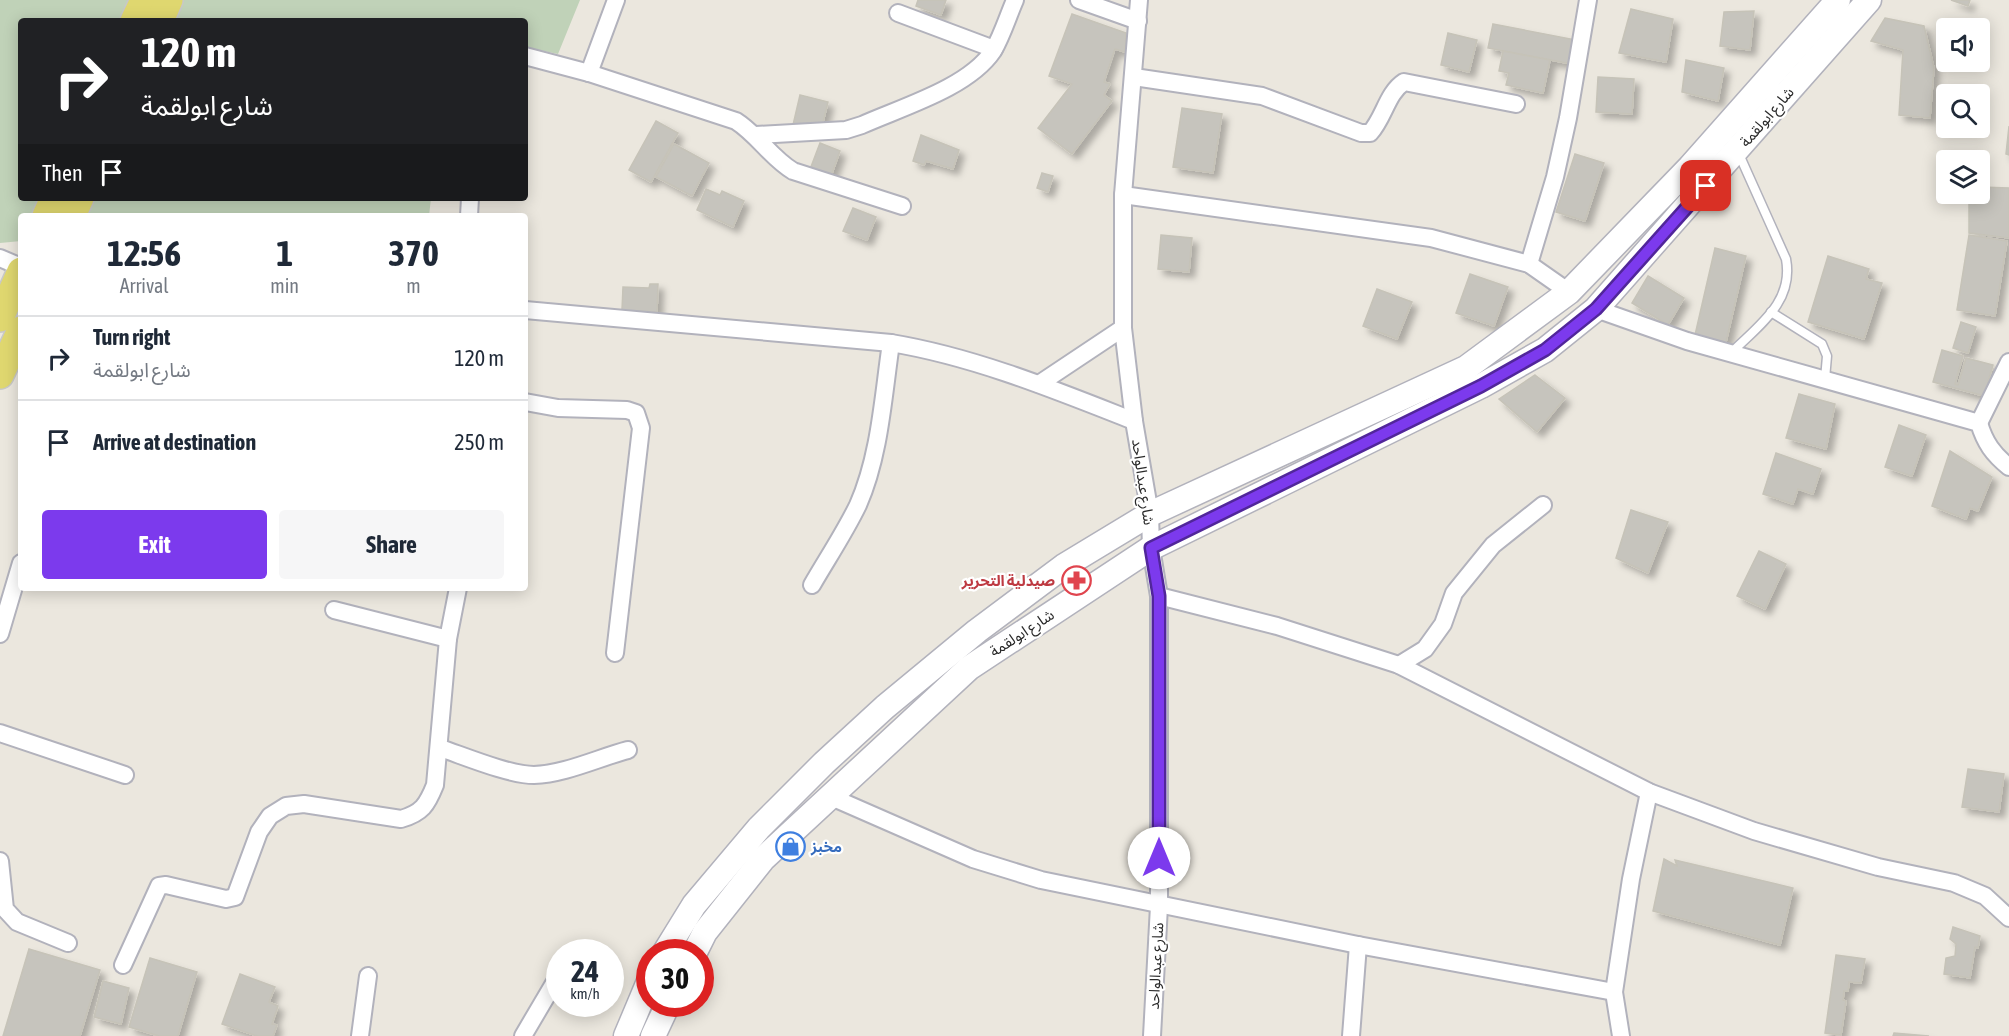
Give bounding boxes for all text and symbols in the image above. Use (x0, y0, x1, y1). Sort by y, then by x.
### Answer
map controls (1936, 18, 1990, 204)
button: sound (1936, 18, 1990, 72)
text: 120 m (141, 28, 236, 76)
icon: right (42, 42, 120, 120)
street label: شارع ابولقمة (1736, 83, 1800, 153)
button: search (1936, 84, 1990, 138)
text: شارع ابولقمة (141, 90, 273, 121)
button: layers (1936, 150, 1990, 204)
icon: arrive (95, 156, 128, 189)
text: Then (42, 160, 83, 186)
pin (1680, 160, 1731, 211)
icon: arrive (1689, 169, 1722, 202)
text: 12:56 (107, 232, 181, 274)
text: 1 (276, 232, 293, 274)
text: 370 (388, 232, 439, 274)
text: Arrival (120, 274, 169, 297)
text: min (270, 274, 299, 297)
text: m (406, 274, 421, 297)
text: Turn right (93, 324, 170, 350)
icon: right (42, 342, 75, 375)
text: 120 m (454, 345, 504, 371)
text: شارع ابولقمة (93, 358, 191, 381)
icon: arrive (42, 426, 75, 459)
text: Arrive at destination (93, 429, 256, 455)
text: 250 m (454, 429, 504, 455)
street label: شارع عبدالواحد (1125, 438, 1158, 527)
button: Exit (42, 510, 267, 579)
button: Share (279, 510, 504, 579)
pharmacy icon: صيدلية التحرير (1060, 565, 1092, 597)
place label: صيدلية التحرير (961, 572, 1055, 590)
street label: شارع ابولقمة (986, 605, 1059, 663)
position arrow (1127, 826, 1191, 890)
shop icon: مخبز (774, 831, 806, 863)
place label: مخبز (810, 838, 842, 856)
street label: شارع عبدالواحد (1145, 922, 1170, 1010)
speed limit sign: 30 (636, 939, 714, 1017)
text: 24 (571, 954, 599, 988)
text: km/h (570, 985, 600, 1002)

